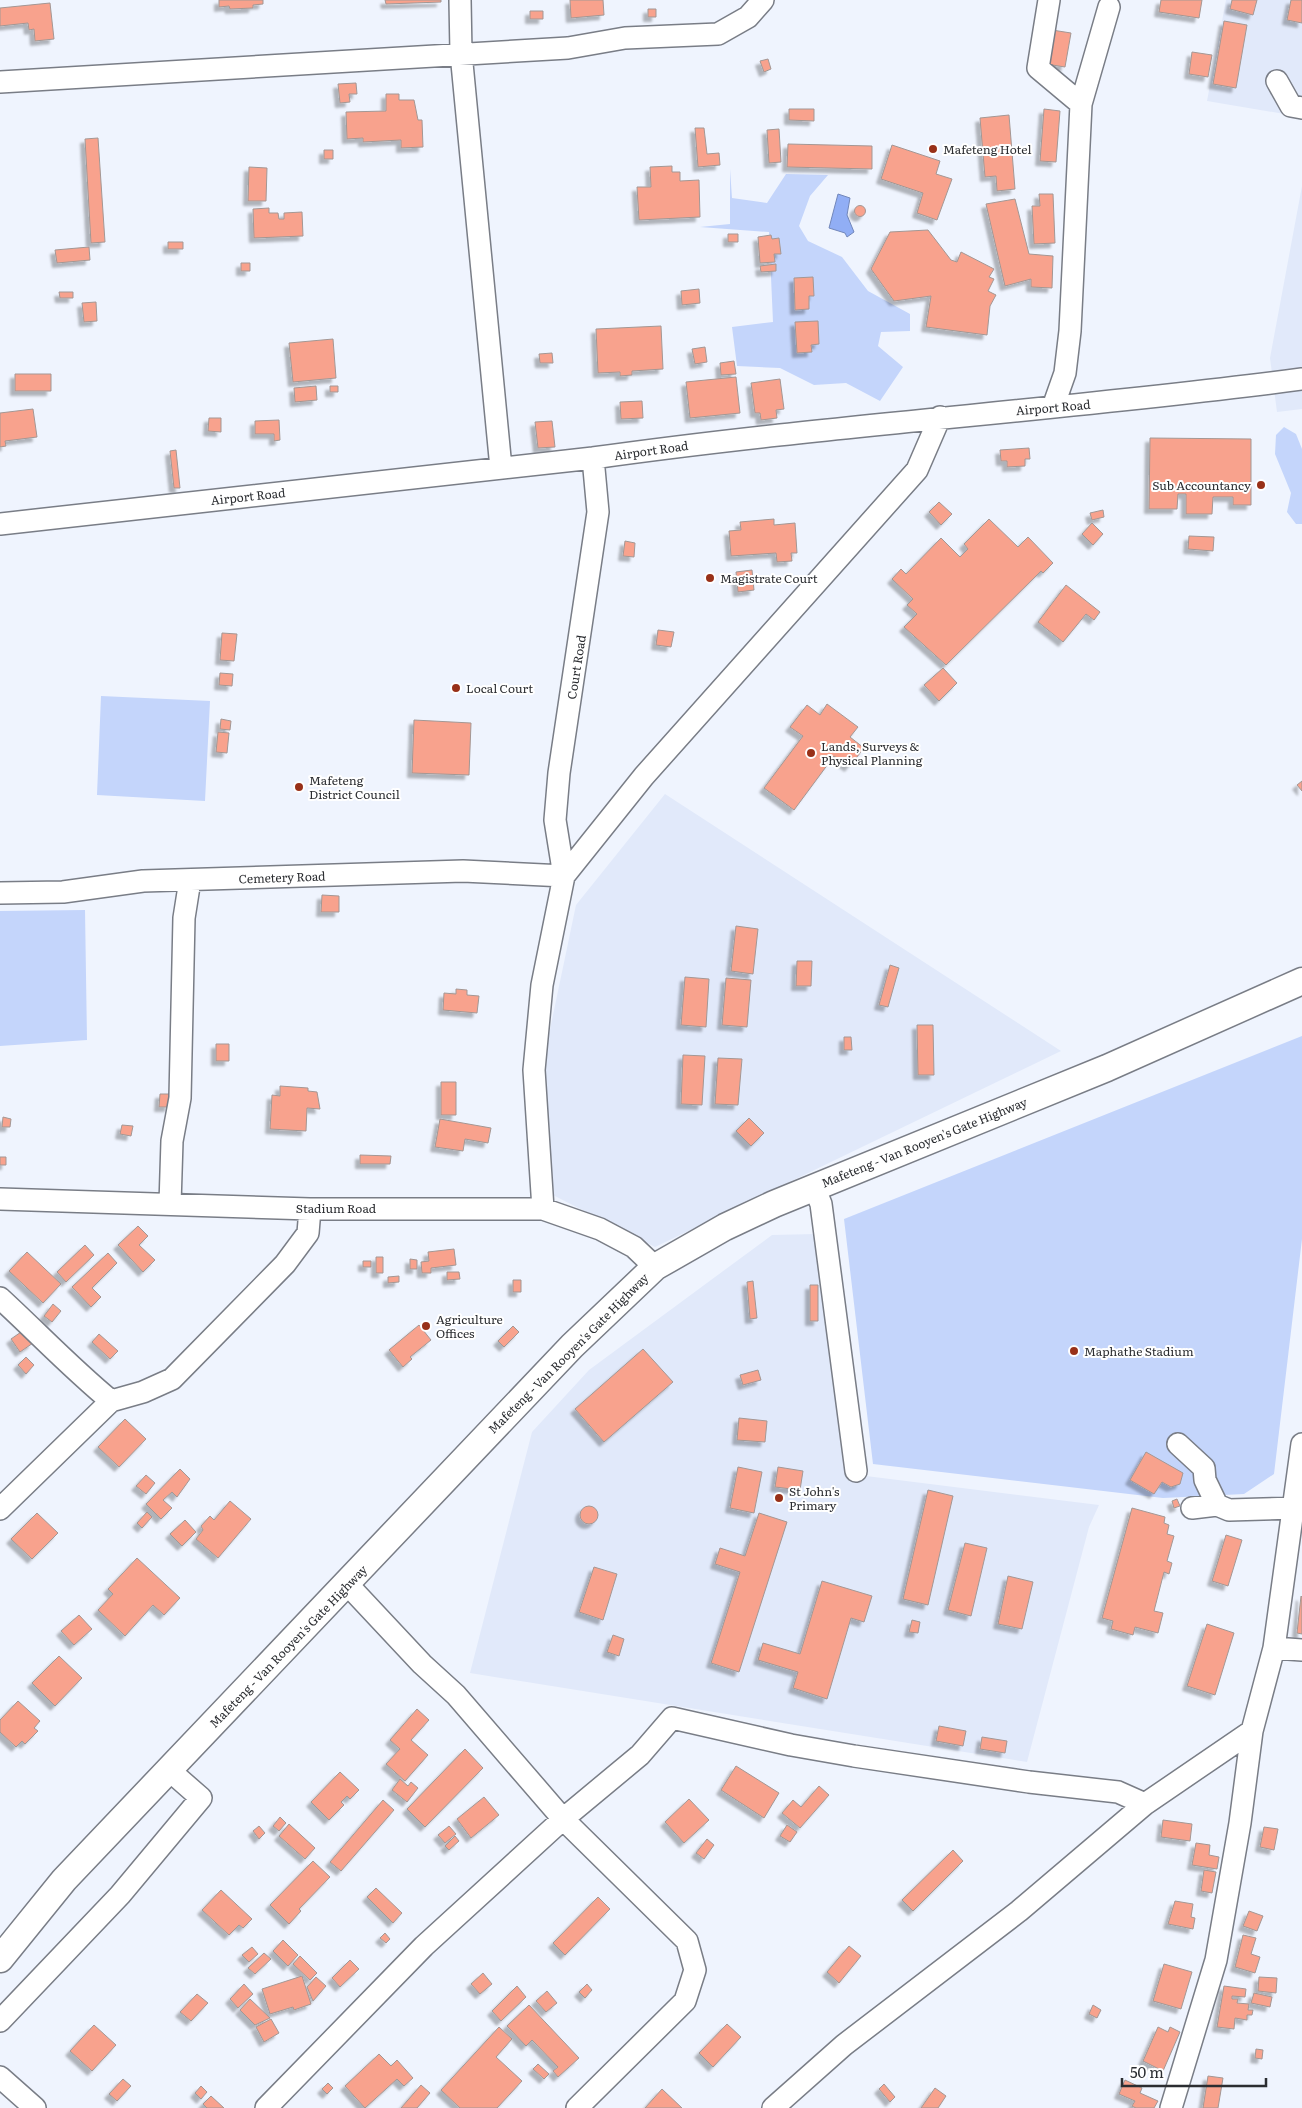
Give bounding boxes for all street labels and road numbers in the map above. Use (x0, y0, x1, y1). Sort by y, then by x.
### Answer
street label: Airport Road (1015, 395, 1092, 419)
street label: Airport Road (613, 436, 690, 464)
street label: Airport Road (210, 483, 287, 509)
street label: Court Road (562, 633, 590, 701)
street label: Cemetery Road (238, 866, 326, 888)
street label: Mafeteng - Van Rooyen's Gate Highway (818, 1092, 1030, 1192)
street label: Stadium Road (296, 1199, 377, 1217)
street label: Mafeteng - Van Rooyen's Gate Highway (484, 1269, 652, 1437)
street label: Mafeteng - Van Rooyen's Gate Highway (205, 1560, 371, 1732)

